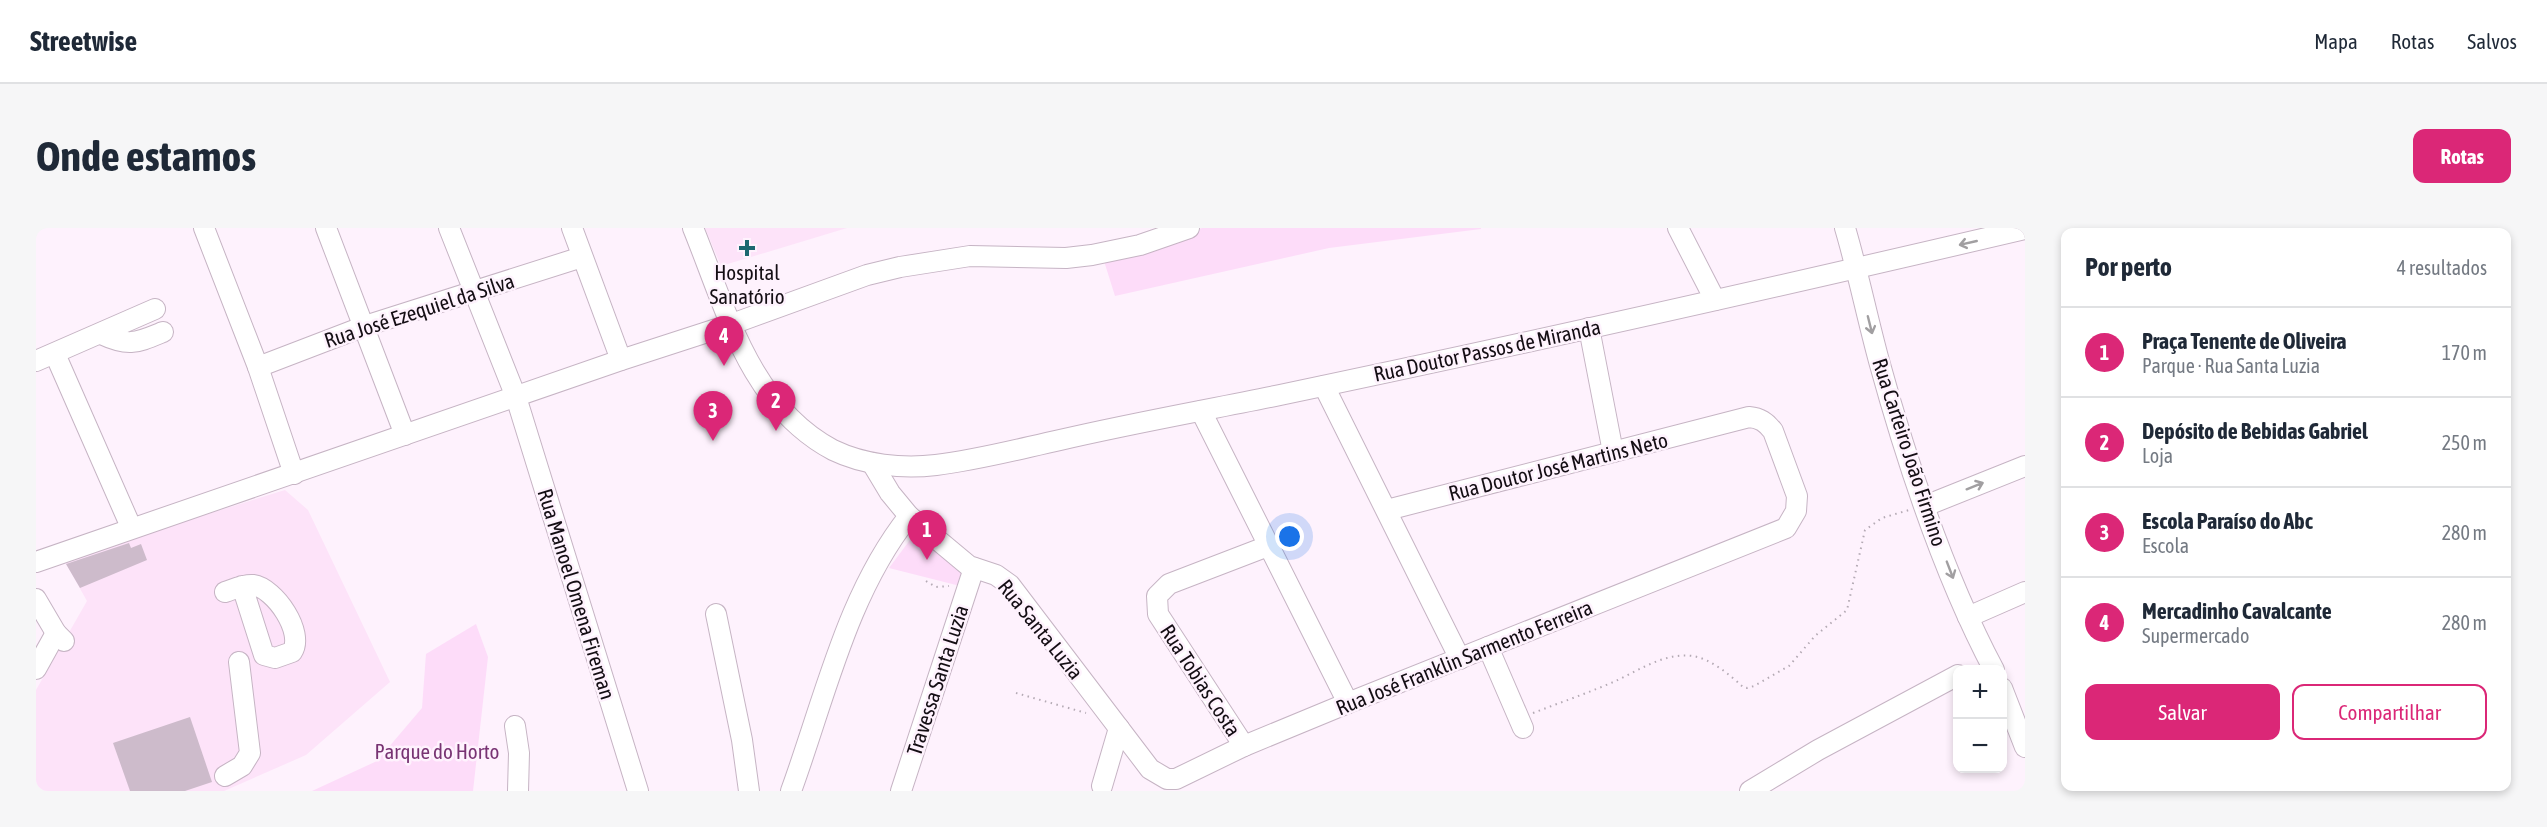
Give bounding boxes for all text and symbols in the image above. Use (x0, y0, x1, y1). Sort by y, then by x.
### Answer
text: Streetwise (30, 25, 137, 57)
text: Mapa (2314, 29, 2358, 53)
text: Rotas (2391, 29, 2434, 53)
text: Salvos (2467, 29, 2517, 53)
button: Rotas (2413, 129, 2511, 183)
text: Onde estamos (36, 132, 256, 180)
one-way arrow (1959, 237, 1978, 249)
marker: Hospital Sanatório (738, 239, 756, 257)
text: Por perto (2085, 252, 2172, 282)
text: 4 resultados (2397, 256, 2487, 279)
place label: Hospital Sanatório (709, 260, 785, 308)
street label: Rua José Ezequiel da Silva (321, 268, 517, 352)
street label: Rua Doutor Passos de Miranda (1371, 314, 1603, 386)
pin: 4 (704, 316, 744, 366)
one-way arrow (1865, 316, 1876, 335)
text: Praça Tenente de Oliveira (2142, 328, 2347, 354)
text: 1 (2100, 341, 2109, 364)
text: 170 m (2442, 341, 2487, 364)
text: Parque · Rua Santa Luzia (2142, 354, 2320, 377)
street label: Rua Carteiro João Firmino (1868, 355, 1952, 549)
pin: 2 (756, 382, 796, 431)
pin: 3 (694, 392, 732, 441)
text: Depósito de Bebidas Gabriel (2142, 418, 2368, 444)
street label: Rua Doutor José Martins Neto (1446, 427, 1670, 505)
text: 2 (2100, 431, 2109, 454)
text: 250 m (2442, 431, 2487, 454)
text: Loja (2142, 444, 2173, 467)
one-way arrow (1965, 480, 1984, 491)
street label: Rua Manoel Omena Fireman (534, 486, 620, 702)
text: Escola Paraíso do Abc (2142, 508, 2313, 534)
pin: 1 (908, 510, 946, 560)
text: 3 (2100, 521, 2109, 544)
text: 280 m (2442, 521, 2487, 544)
your location (1275, 522, 1304, 551)
text: Escola (2142, 534, 2189, 557)
one-way arrow (1945, 561, 1956, 579)
street label: Rua Santa Luzia (994, 574, 1088, 684)
street label: Rua José Franklin Sarmento Ferreira (1332, 595, 1596, 719)
text: Mercadinho Cavalcante (2142, 598, 2332, 624)
street label: Travessa Santa Luzia (901, 602, 973, 758)
text: 4 (2100, 611, 2109, 634)
text: 280 m (2442, 611, 2487, 634)
street label: Rua Tobias Costa (1156, 620, 1246, 740)
text: Supermercado (2142, 624, 2249, 647)
map controls (1953, 665, 2007, 773)
button: + (1953, 665, 2007, 719)
button: Salvar (2085, 684, 2280, 740)
button: Compartilhar (2292, 684, 2487, 740)
button: − (1953, 719, 2007, 773)
park label: Parque do Horto (375, 739, 499, 763)

